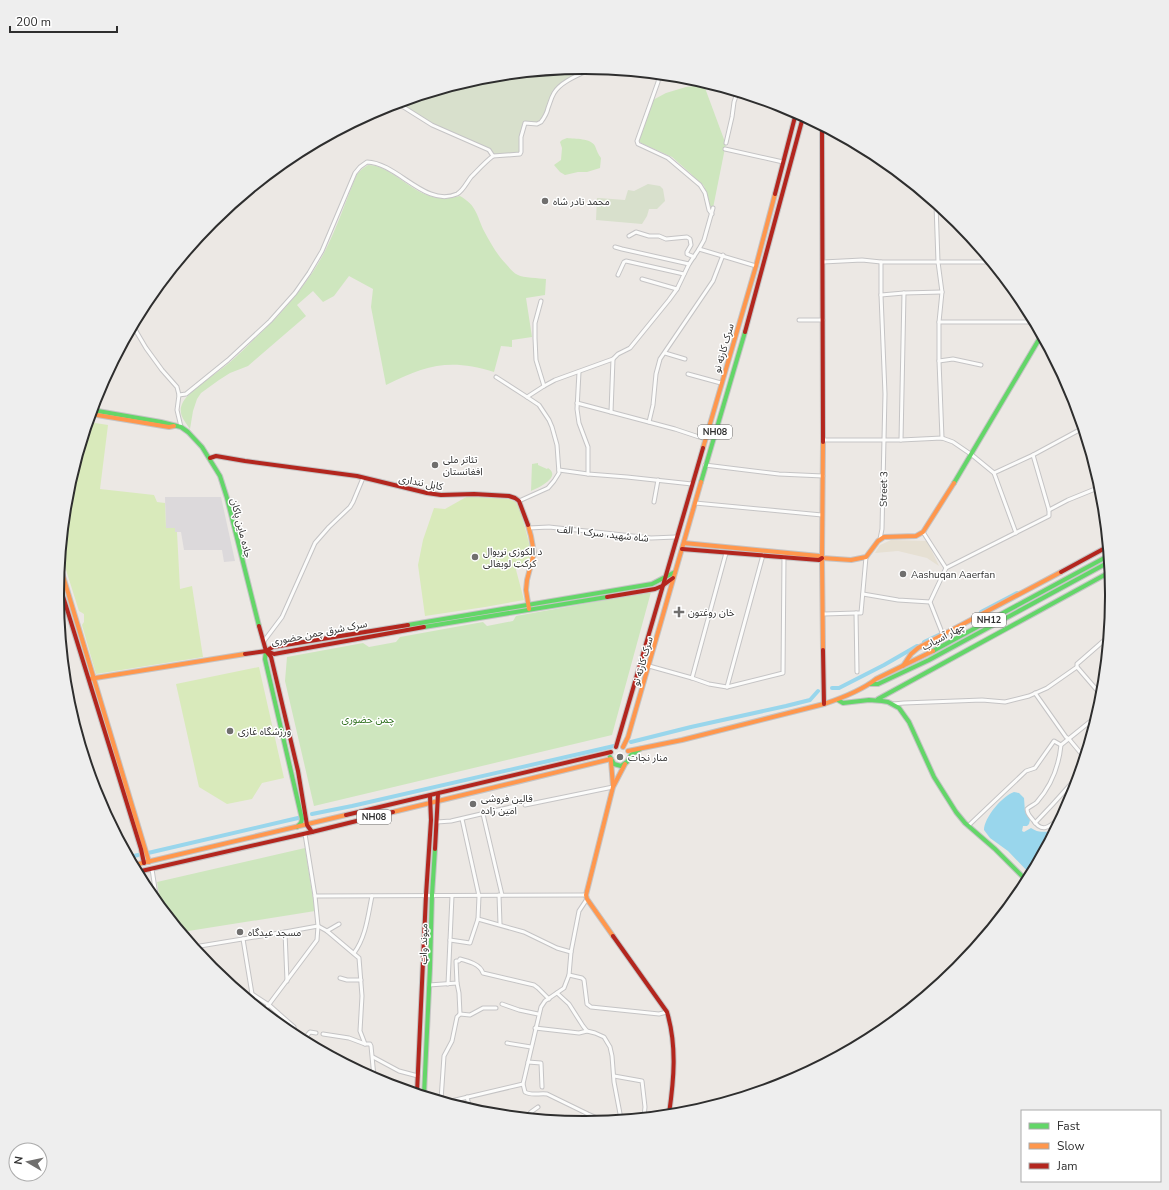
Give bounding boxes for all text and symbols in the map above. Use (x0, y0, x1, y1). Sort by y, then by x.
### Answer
scale bar (10, 8, 117, 34)
text: 200 m (16, 14, 51, 30)
place label: محمد نادر شاه (553, 195, 610, 209)
marker: محمد نادر شاه (540, 196, 550, 206)
street label: سرک کارته نو (710, 322, 738, 375)
road number: NH08 (698, 425, 732, 439)
place label: تئاتر ملی افغانستان (443, 453, 483, 479)
marker: تئاتر ملی افغانستان (430, 460, 440, 470)
street label: Street 3 (877, 471, 891, 507)
street label: کابل ننداری (398, 472, 445, 494)
street label: جاده ماین پاکان (227, 497, 255, 560)
street label: شاه شهید، سرک ۱ الف (556, 522, 650, 546)
place label: د الکوزی نړیوال کرکټ لوبغالی (483, 545, 543, 571)
marker: د الکوزی نړیوال کرکټ لوبغالی (470, 552, 480, 562)
place label: Aashuqan Aaerfan (911, 568, 995, 582)
marker: Aashuqan Aaerfan (898, 569, 908, 579)
marker: خان روغتون (673, 606, 685, 618)
place label: خان روغتون (688, 606, 735, 620)
road number: NH12 (972, 613, 1006, 627)
street label: سرک شرق چمن حضوری (270, 617, 369, 649)
street label: چهار آسیاب (919, 620, 968, 654)
street label: سرک کارته نو (629, 635, 657, 688)
park label: چمن حضوری (342, 713, 395, 727)
place label: ورزشگاه غازی (238, 725, 291, 739)
marker: ورزشگاه غازی (225, 726, 235, 736)
place label: منار نجات (628, 751, 668, 765)
marker: منار نجات (615, 752, 625, 762)
place label: قالین فروشی امین زاده (481, 792, 533, 818)
marker: قالین فروشی امین زاده (468, 799, 478, 809)
road number: NH08 (357, 810, 391, 824)
street label: میوند واټ (417, 923, 431, 965)
place label: مسجد عیدگاه (248, 926, 301, 940)
marker: مسجد عیدگاه (235, 927, 245, 937)
legend (1021, 1110, 1161, 1182)
text: Fast (1057, 1118, 1080, 1134)
text: Slow (1057, 1138, 1085, 1154)
north arrow (8, 1142, 48, 1182)
text: N (11, 1155, 27, 1166)
text: Jam (1056, 1158, 1078, 1174)

